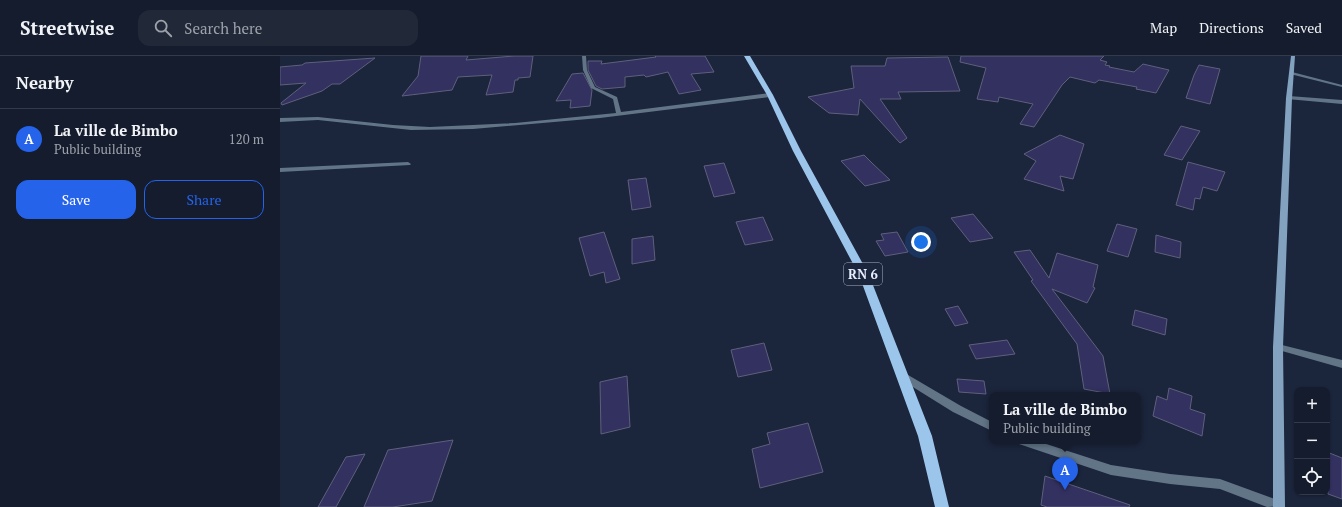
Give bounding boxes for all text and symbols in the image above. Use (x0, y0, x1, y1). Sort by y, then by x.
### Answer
search box (138, 10, 418, 46)
text: Streetwise (20, 15, 114, 40)
icon: search (152, 17, 174, 39)
text: Search here (184, 18, 262, 38)
text: Map (1150, 18, 1177, 37)
text: Directions (1199, 18, 1264, 37)
text: Saved (1286, 18, 1322, 37)
text: Nearby (16, 71, 74, 94)
text: La ville de Bimbo (54, 120, 178, 140)
text: A (24, 130, 34, 148)
text: 120 m (229, 130, 264, 148)
text: Public building (54, 140, 141, 158)
button: Save (16, 180, 136, 219)
button: Share (144, 180, 264, 219)
your location (911, 232, 931, 252)
road number: RN 6 (844, 263, 882, 285)
map controls (1294, 387, 1330, 495)
button: + (1294, 387, 1330, 423)
popup (989, 392, 1141, 444)
text: La ville de Bimbo (1003, 399, 1127, 419)
text: Public building (1003, 419, 1091, 437)
button: − (1294, 423, 1330, 459)
pin: A (1052, 457, 1078, 490)
button: locate (1294, 459, 1330, 495)

